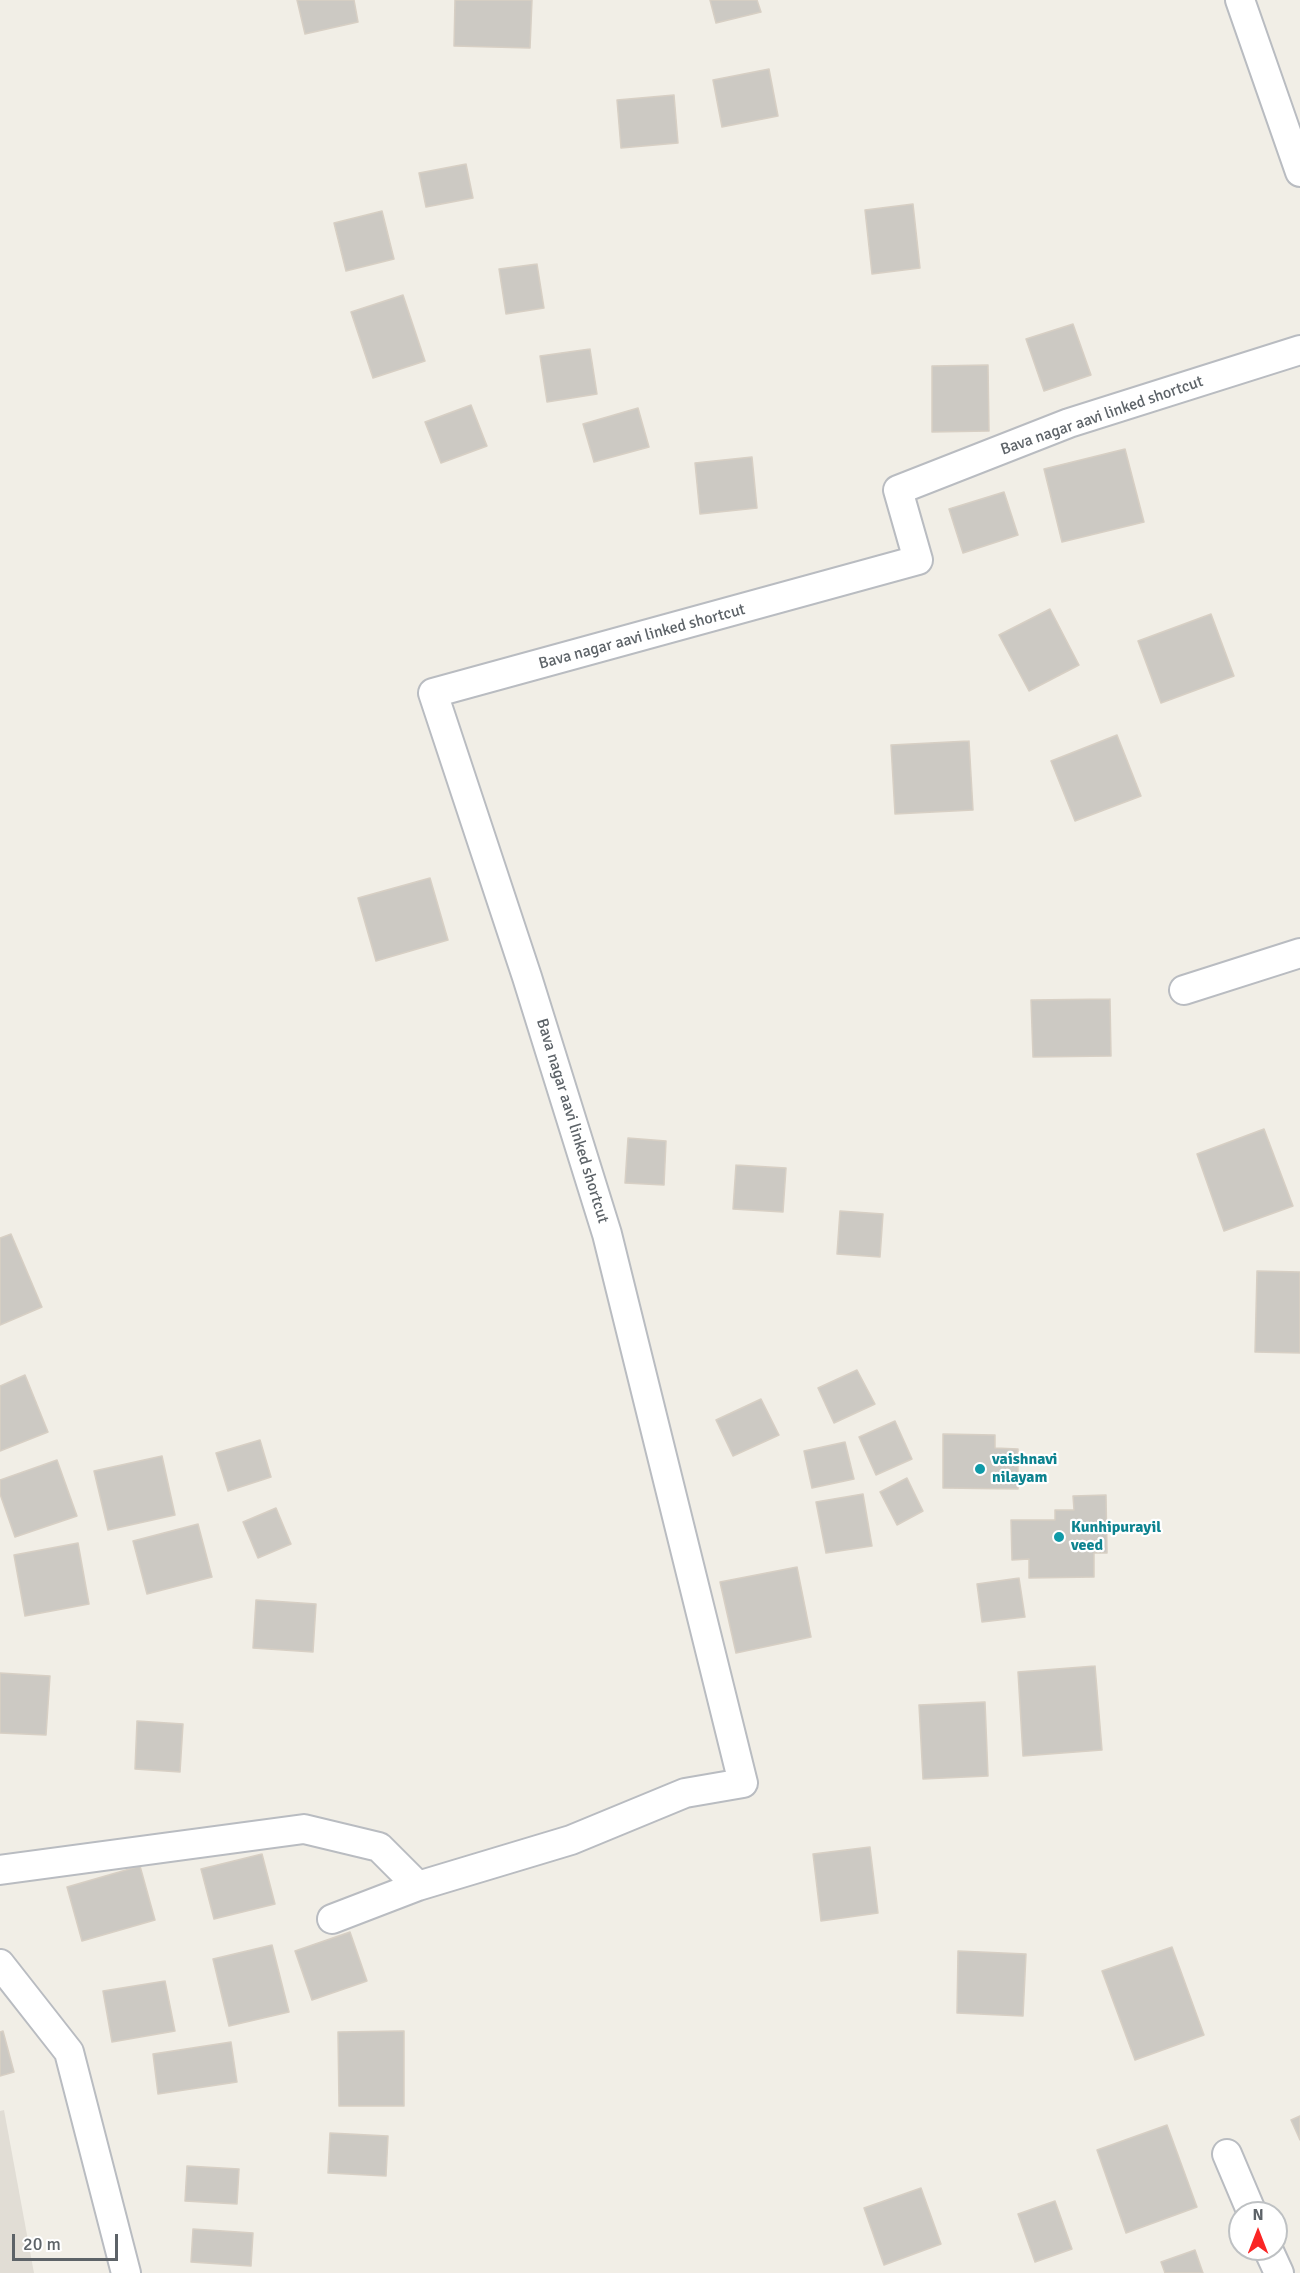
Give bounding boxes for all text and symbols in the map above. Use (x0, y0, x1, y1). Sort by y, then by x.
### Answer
street label: Bava nagar aavi linked shortcut (998, 372, 1206, 460)
street label: Bava nagar aavi linked shortcut (537, 600, 747, 674)
street label: Bava nagar aavi linked shortcut (532, 1016, 612, 1226)
place label: vaishnavi nilayam (992, 1450, 1057, 1488)
marker: vaishnavi nilayam (973, 1462, 987, 1476)
place label: Kunhipurayil veed (1071, 1518, 1161, 1556)
marker: Kunhipurayil veed (1052, 1530, 1066, 1544)
north arrow (1228, 2201, 1288, 2261)
text: N (1252, 2205, 1264, 2225)
scale bar (15, 2222, 122, 2260)
text: 20 m (23, 2233, 61, 2255)

